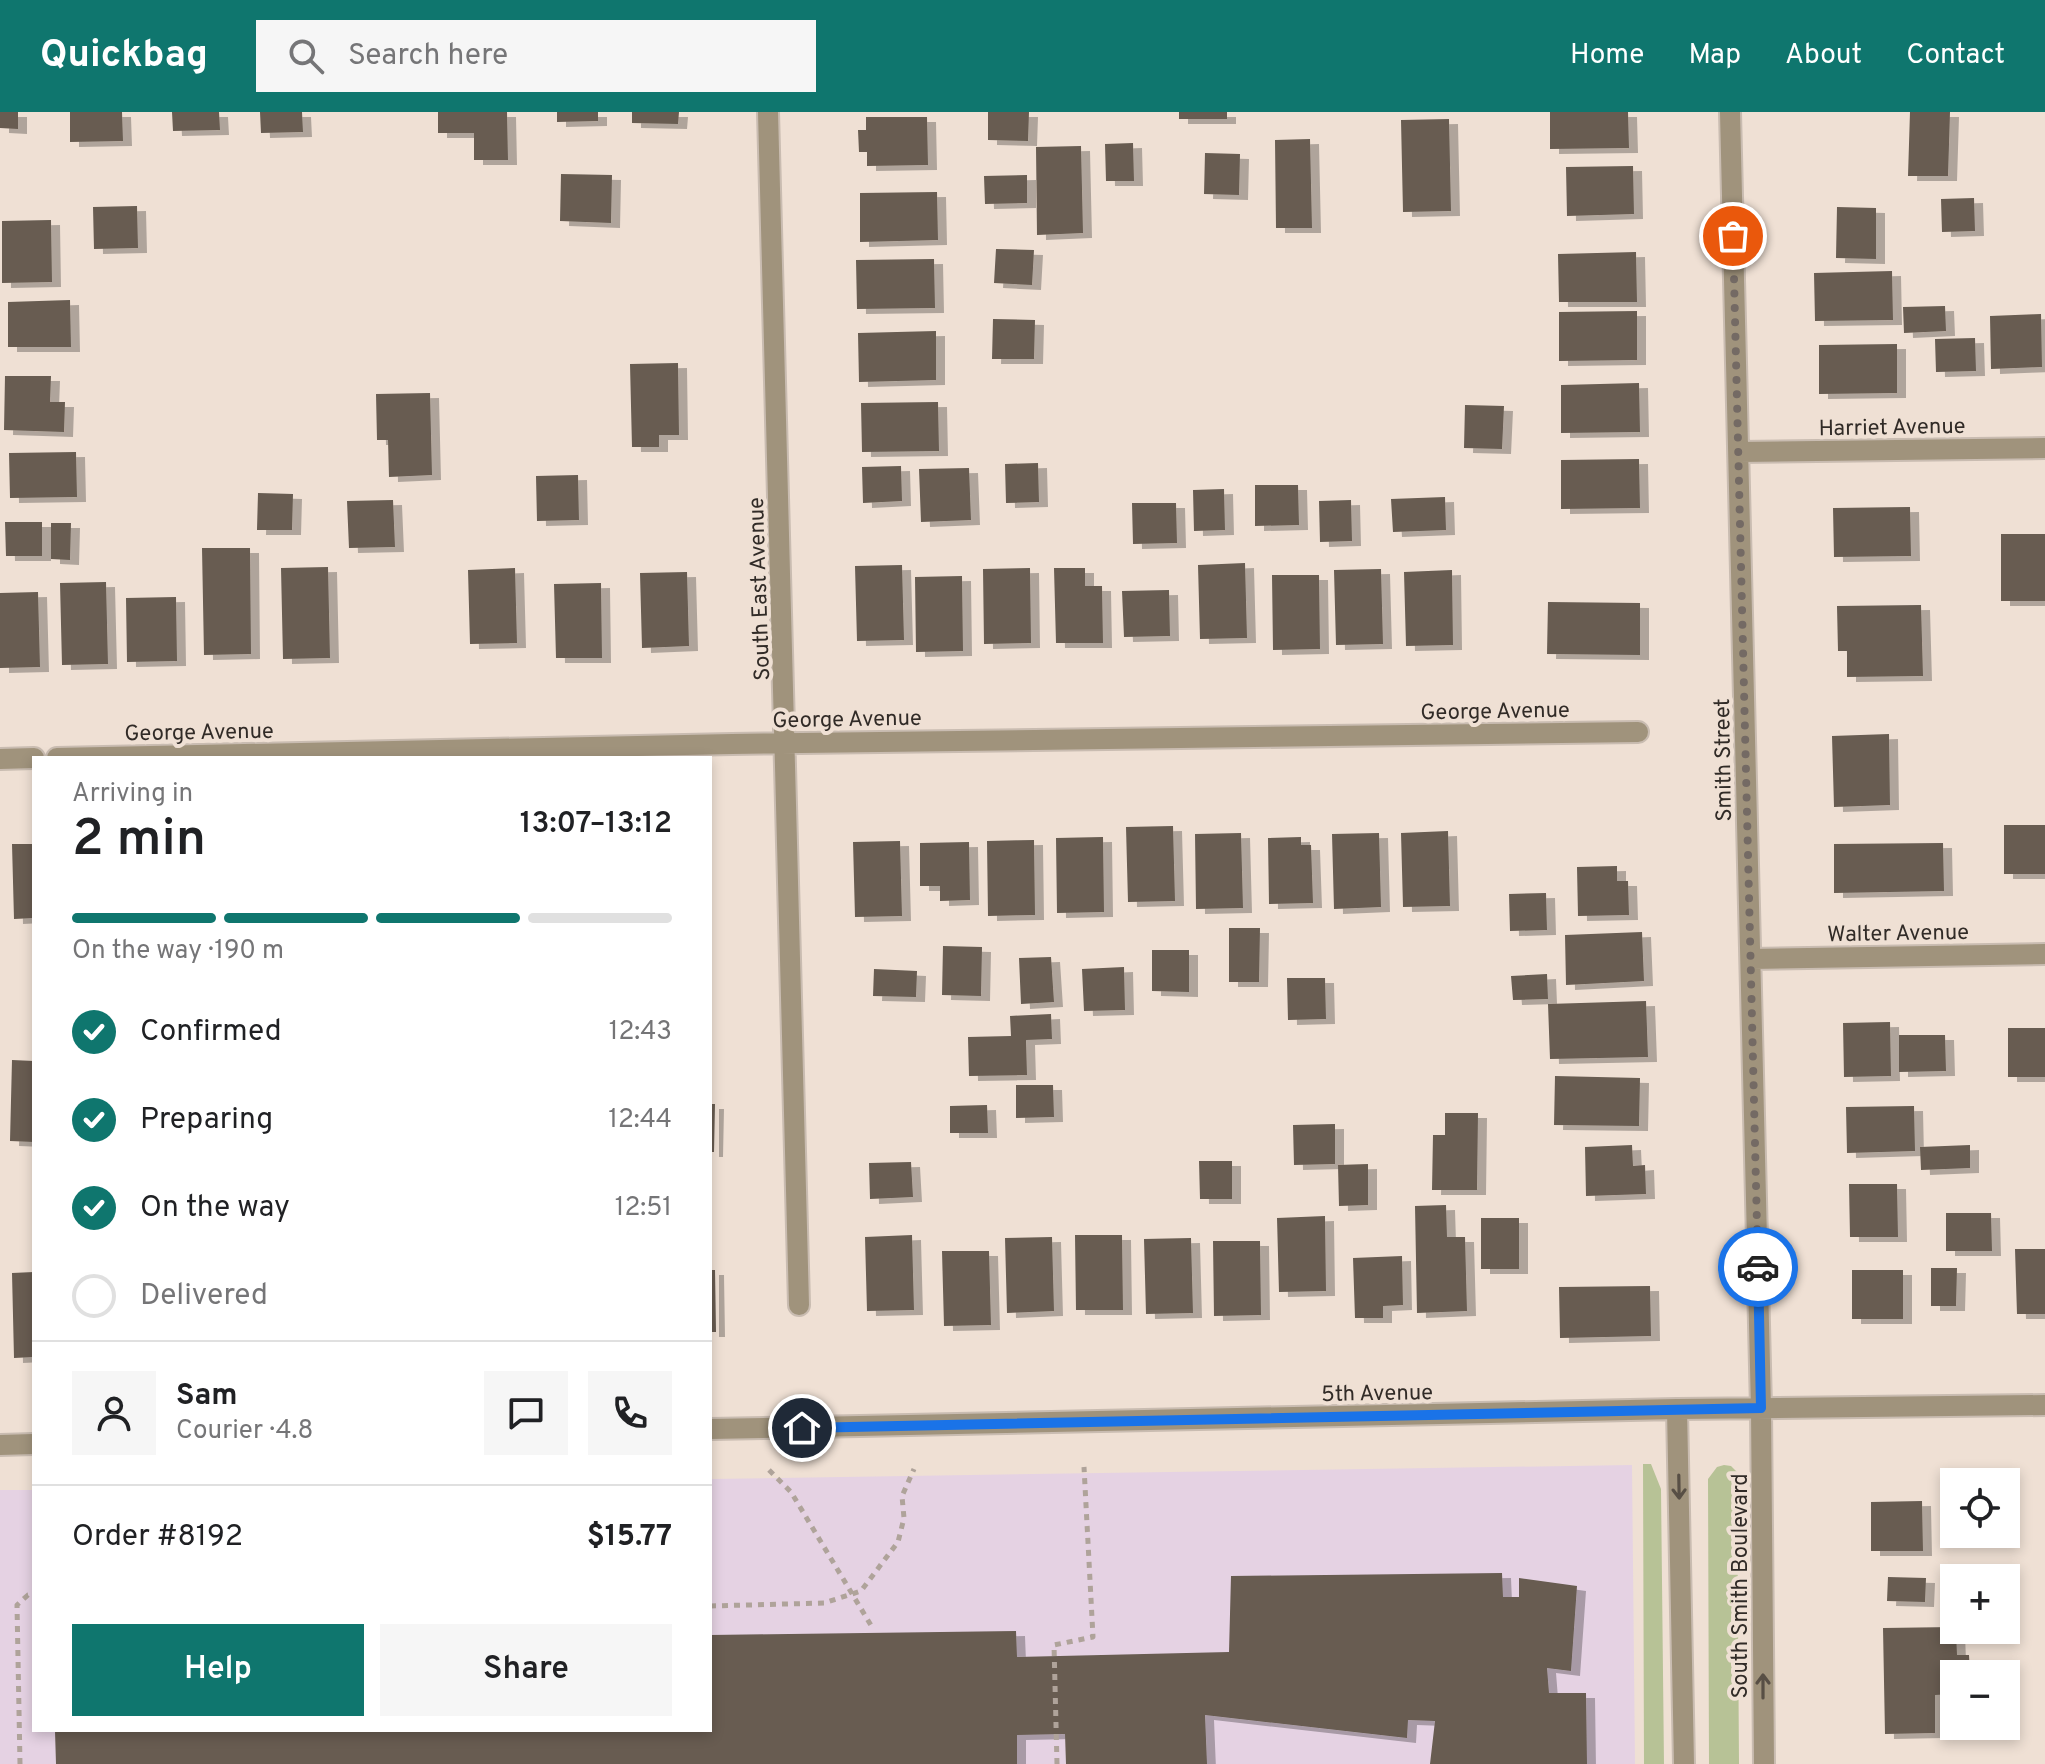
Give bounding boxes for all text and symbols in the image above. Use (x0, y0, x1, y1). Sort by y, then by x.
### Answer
search box (256, 20, 816, 92)
text: Quickbag (40, 32, 208, 81)
icon: search (284, 34, 328, 78)
text: Search here (348, 38, 508, 75)
text: Home (1570, 38, 1644, 74)
text: Map (1688, 38, 1741, 74)
text: About (1785, 38, 1862, 74)
text: Contact (1906, 38, 2005, 74)
pin (1699, 202, 1767, 270)
icon: bag (1711, 214, 1755, 258)
street label: Harriet Avenue (1818, 414, 1966, 443)
street label: South East Avenue (744, 497, 777, 681)
street label: George Avenue (1420, 698, 1570, 727)
street label: Smith Street (1710, 698, 1739, 822)
street label: George Avenue (772, 706, 922, 735)
street label: George Avenue (124, 719, 274, 748)
text: Arriving in (72, 778, 193, 811)
text: 13:07–13:12 (520, 806, 672, 843)
text: 2 min (72, 808, 206, 874)
street label: Walter Avenue (1827, 920, 1969, 949)
text: On the way · 190 m (72, 935, 284, 968)
icon: check (72, 1010, 116, 1054)
text: Confirmed (140, 1014, 282, 1051)
text: 12:43 (609, 1016, 672, 1049)
icon: check (72, 1098, 116, 1142)
text: Preparing (140, 1102, 273, 1139)
text: 12:44 (608, 1104, 672, 1137)
icon: check (72, 1186, 116, 1230)
text: On the way (140, 1190, 290, 1227)
text: 12:51 (615, 1192, 672, 1225)
courier (1718, 1227, 1798, 1307)
icon: car (1736, 1245, 1780, 1289)
text: Delivered (140, 1278, 268, 1315)
button: person (72, 1371, 156, 1455)
button: chat (484, 1371, 568, 1455)
button: phone (588, 1371, 672, 1455)
text: Sam (176, 1378, 238, 1415)
street label: 5th Avenue (1321, 1380, 1433, 1409)
pin (768, 1394, 836, 1462)
icon: home (780, 1406, 824, 1450)
text: Courier · 4.8 (176, 1415, 313, 1448)
map controls (1940, 1468, 2020, 1740)
button: locate (1940, 1468, 2020, 1548)
one-way arrow (1671, 1473, 1687, 1500)
street label: South Smith Boulevard (1728, 1473, 1755, 1699)
text: Order #8192 (72, 1519, 243, 1556)
text: $15.77 (587, 1519, 672, 1556)
button: + (1940, 1564, 2020, 1644)
button: Help (72, 1624, 364, 1716)
button: Share (380, 1624, 672, 1716)
button: − (1940, 1660, 2020, 1740)
one-way arrow (1756, 1673, 1771, 1700)

